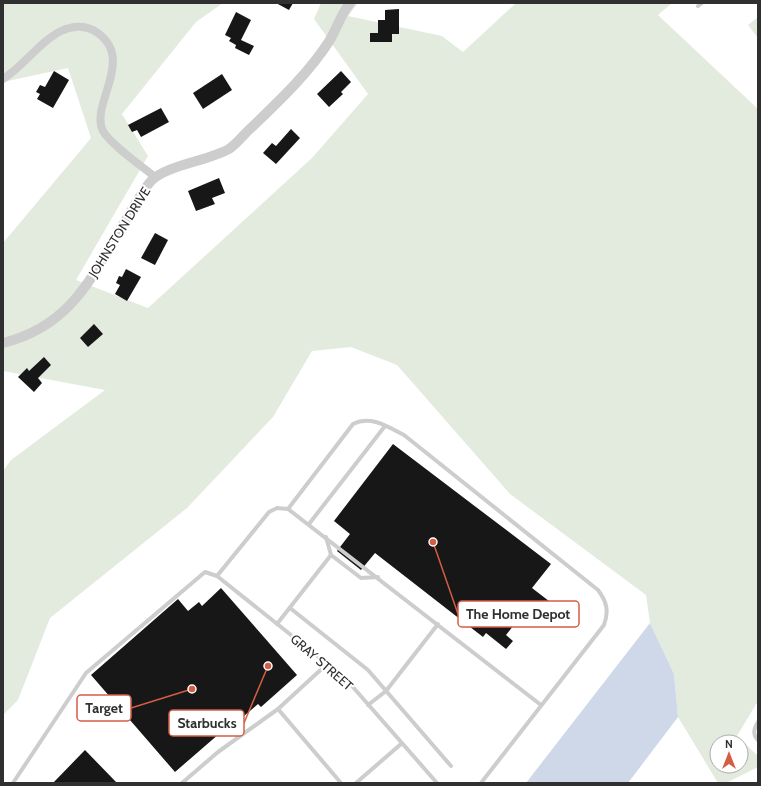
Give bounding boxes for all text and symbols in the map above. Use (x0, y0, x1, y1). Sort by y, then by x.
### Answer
street label: JOHNSTON DRIVE (84, 184, 153, 281)
callout: The Home Depot (458, 601, 579, 627)
text: The Home Depot (466, 605, 570, 623)
street label: GRAY STREET (287, 630, 357, 694)
callout: Target (77, 695, 131, 721)
text: Target (85, 699, 123, 717)
callout: Starbucks (169, 710, 244, 736)
text: Starbucks (177, 714, 237, 732)
north arrow (709, 734, 749, 774)
text: N (725, 737, 733, 751)

